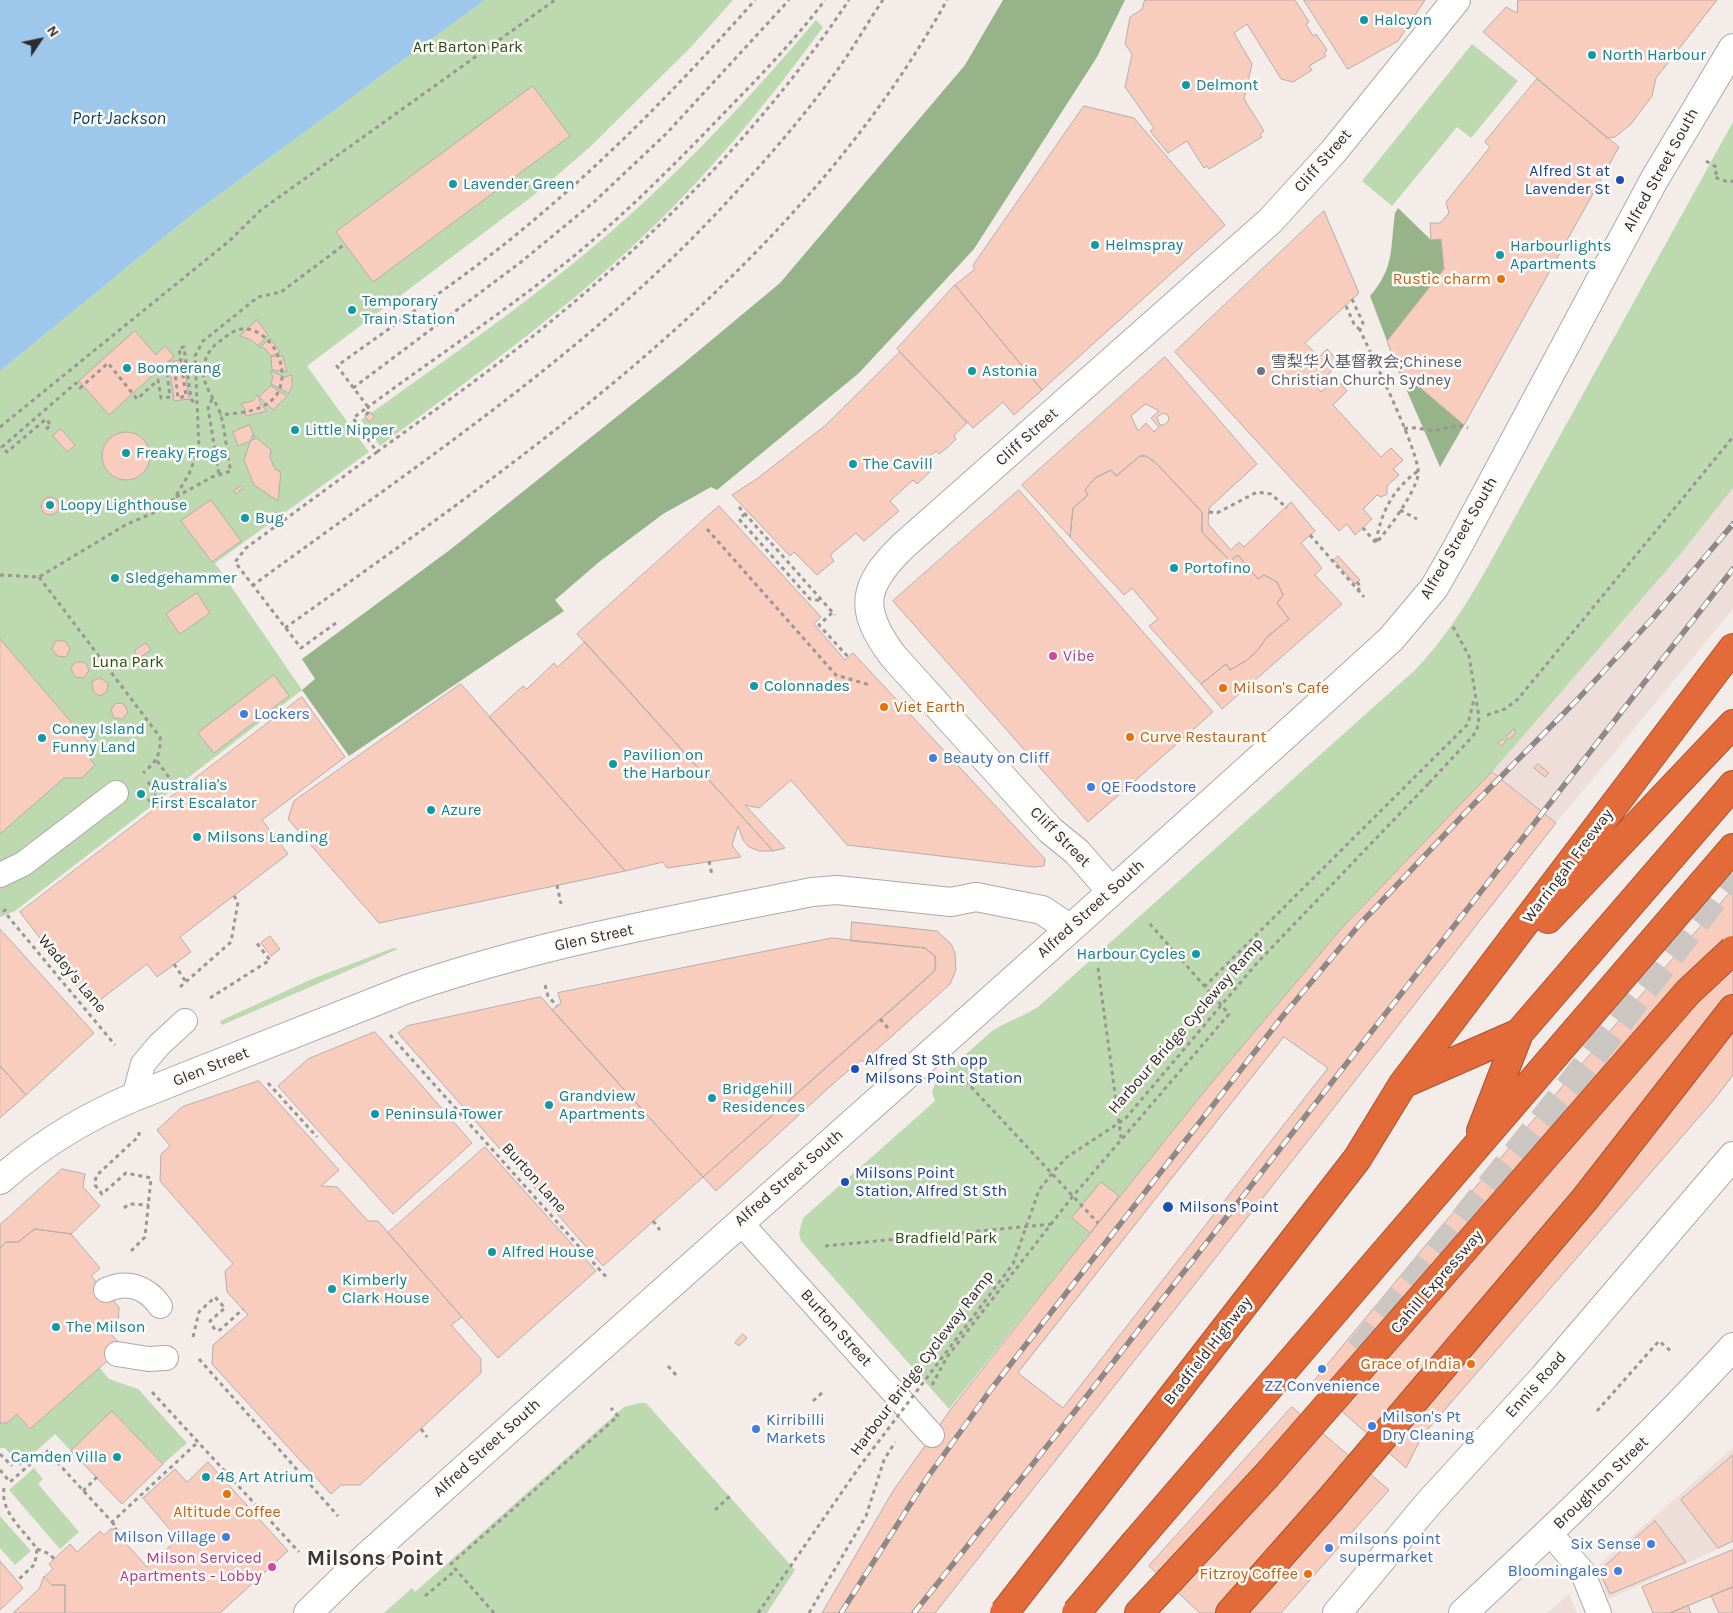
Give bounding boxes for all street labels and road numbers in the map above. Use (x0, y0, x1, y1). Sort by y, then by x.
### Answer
street label: Alfred Street South (1619, 105, 1703, 235)
street label: Cliff Street (1290, 125, 1356, 197)
street label: Cliff Street (992, 404, 1062, 470)
street label: Alfred Street South (1416, 473, 1502, 603)
street label: Cliff Street (1026, 803, 1094, 871)
street label: Warringah Freeway (1519, 805, 1617, 927)
street label: Alfred Street South (1033, 856, 1149, 962)
street label: Glen Street (553, 920, 635, 956)
street label: Wadey's Lane (34, 931, 110, 1017)
street label: Harbour Bridge Cycleway Ramp (1104, 934, 1268, 1118)
street label: Glen Street (170, 1043, 252, 1091)
street label: Alfred Street South (731, 1126, 847, 1230)
street label: Burton Lane (497, 1139, 571, 1217)
street label: Cahill Expressway (1387, 1226, 1487, 1338)
street label: Harbour Bridge Cycleway Ramp (846, 1267, 998, 1459)
street label: Burton Street (796, 1285, 876, 1371)
street label: Bradfield Highway (1160, 1293, 1256, 1409)
street label: Ennis Road (1501, 1348, 1571, 1422)
street label: Alfred Street South (429, 1395, 545, 1501)
street label: Broughton Street (1549, 1433, 1653, 1533)

